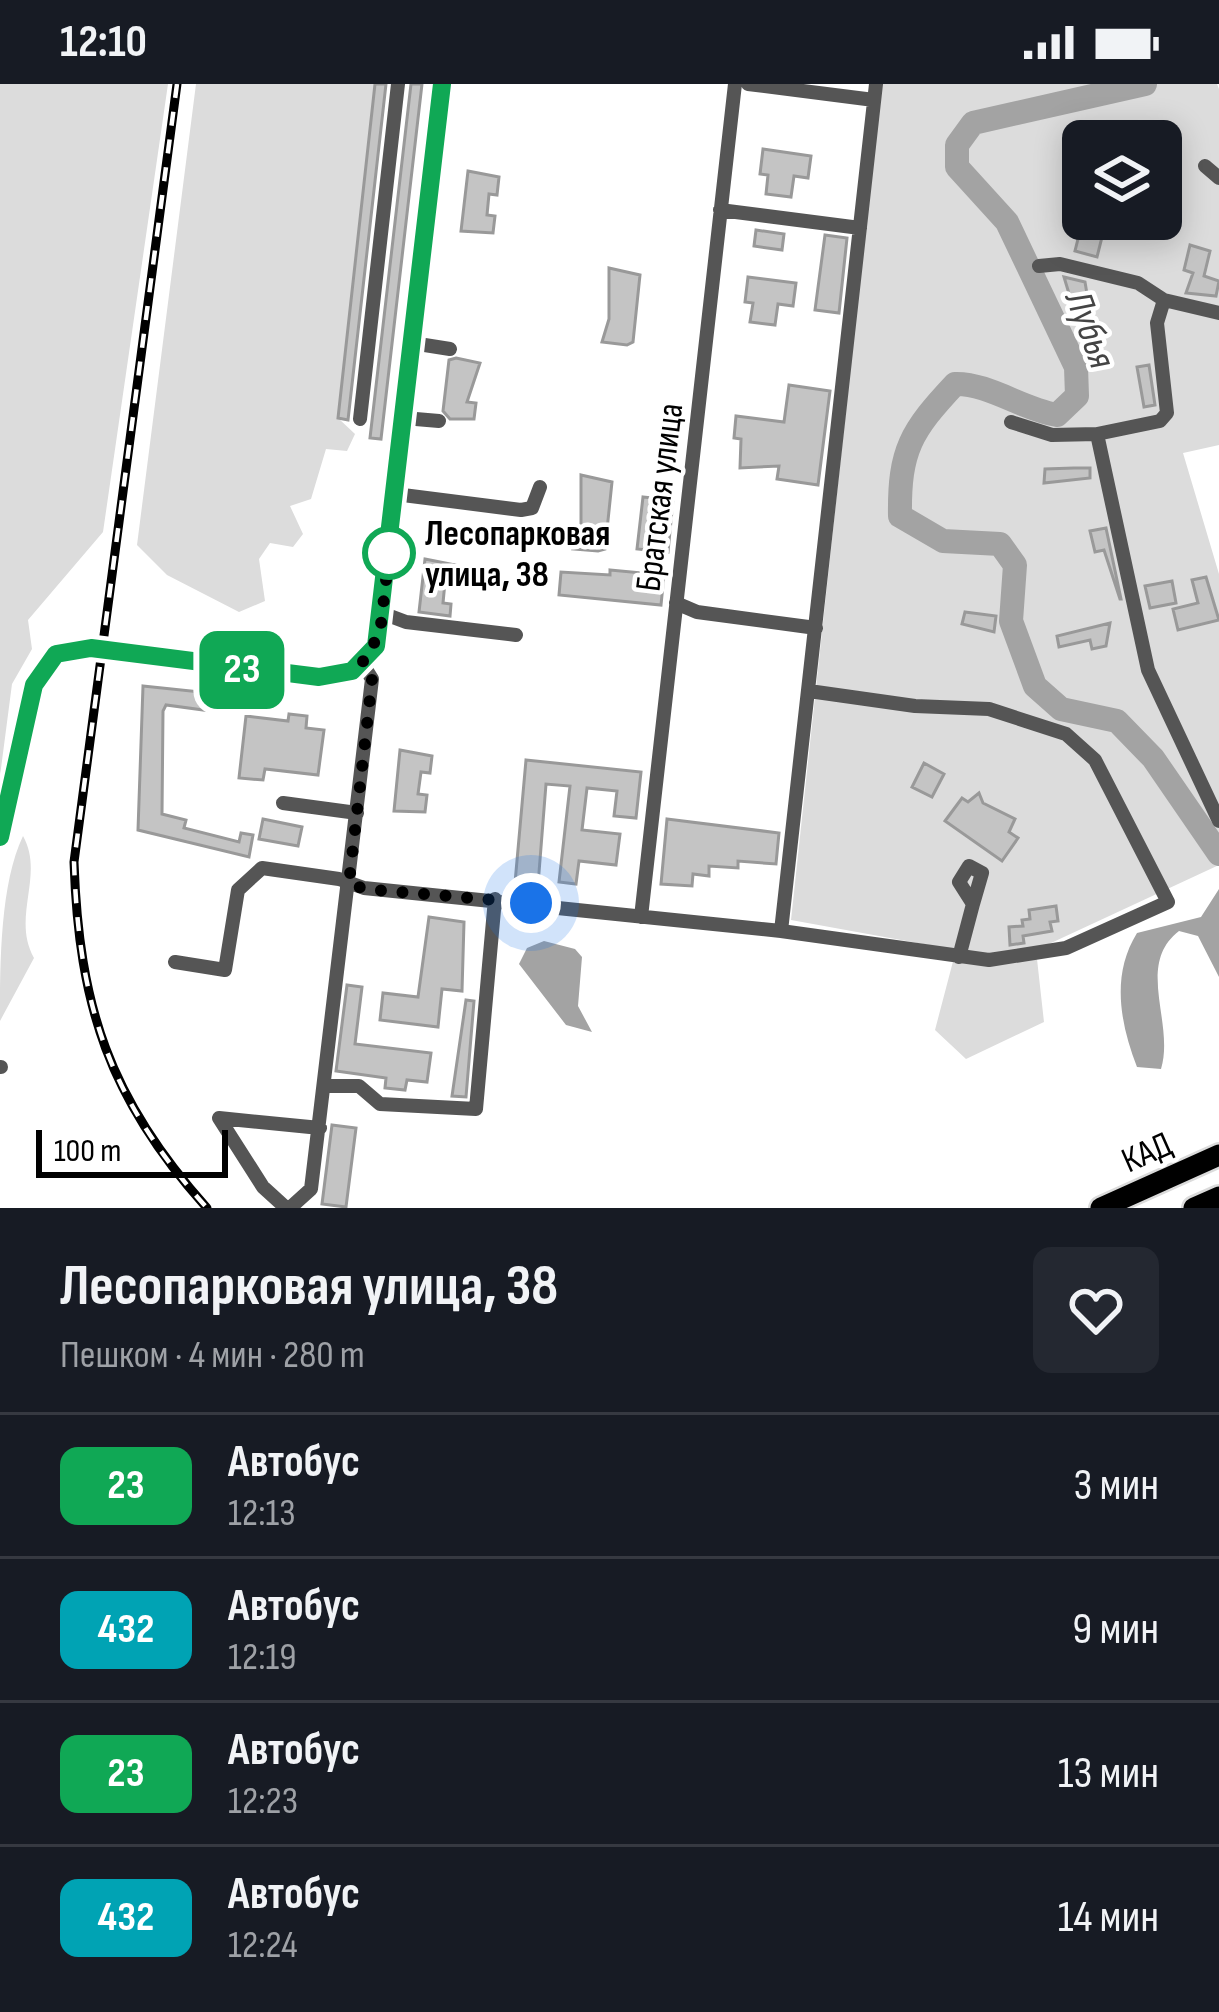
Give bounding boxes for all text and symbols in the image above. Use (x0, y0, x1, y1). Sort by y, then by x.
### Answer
text: 12:10 (60, 15, 147, 70)
map controls (1062, 120, 1182, 240)
button: layers (1062, 120, 1182, 240)
water label: Лубья (1054, 284, 1125, 375)
street label: Братская улица (628, 401, 693, 594)
place label: Лесопарковая улица, 38 (425, 513, 610, 597)
marker: Лесопарковая улица, 38 (364, 528, 414, 578)
line badge: 23 (188, 631, 296, 709)
text: 23 (223, 644, 261, 695)
your location (501, 873, 561, 933)
street label: КАД (1115, 1123, 1179, 1183)
scale bar (36, 1124, 228, 1177)
text: 100 m (54, 1131, 121, 1171)
button: heart (1033, 1247, 1159, 1373)
text: Лесопарковая улица, 38 (60, 1253, 558, 1321)
text: Пешком · 4 мин · 280 m (60, 1332, 365, 1379)
text: Автобус (228, 1435, 360, 1490)
text: 3 мин (1073, 1458, 1159, 1513)
text: 23 (107, 1460, 145, 1511)
text: 12:13 (228, 1490, 296, 1537)
text: Автобус (228, 1579, 360, 1634)
text: 9 мин (1072, 1602, 1159, 1657)
text: 432 (98, 1604, 154, 1655)
text: 12:19 (228, 1634, 296, 1681)
text: Автобус (228, 1723, 360, 1778)
text: 13 мин (1058, 1746, 1159, 1801)
text: 23 (107, 1748, 145, 1799)
text: 12:23 (228, 1778, 298, 1825)
text: Автобус (228, 1867, 360, 1922)
text: 14 мин (1058, 1890, 1159, 1945)
text: 432 (98, 1892, 154, 1943)
text: 12:24 (228, 1922, 298, 1969)

